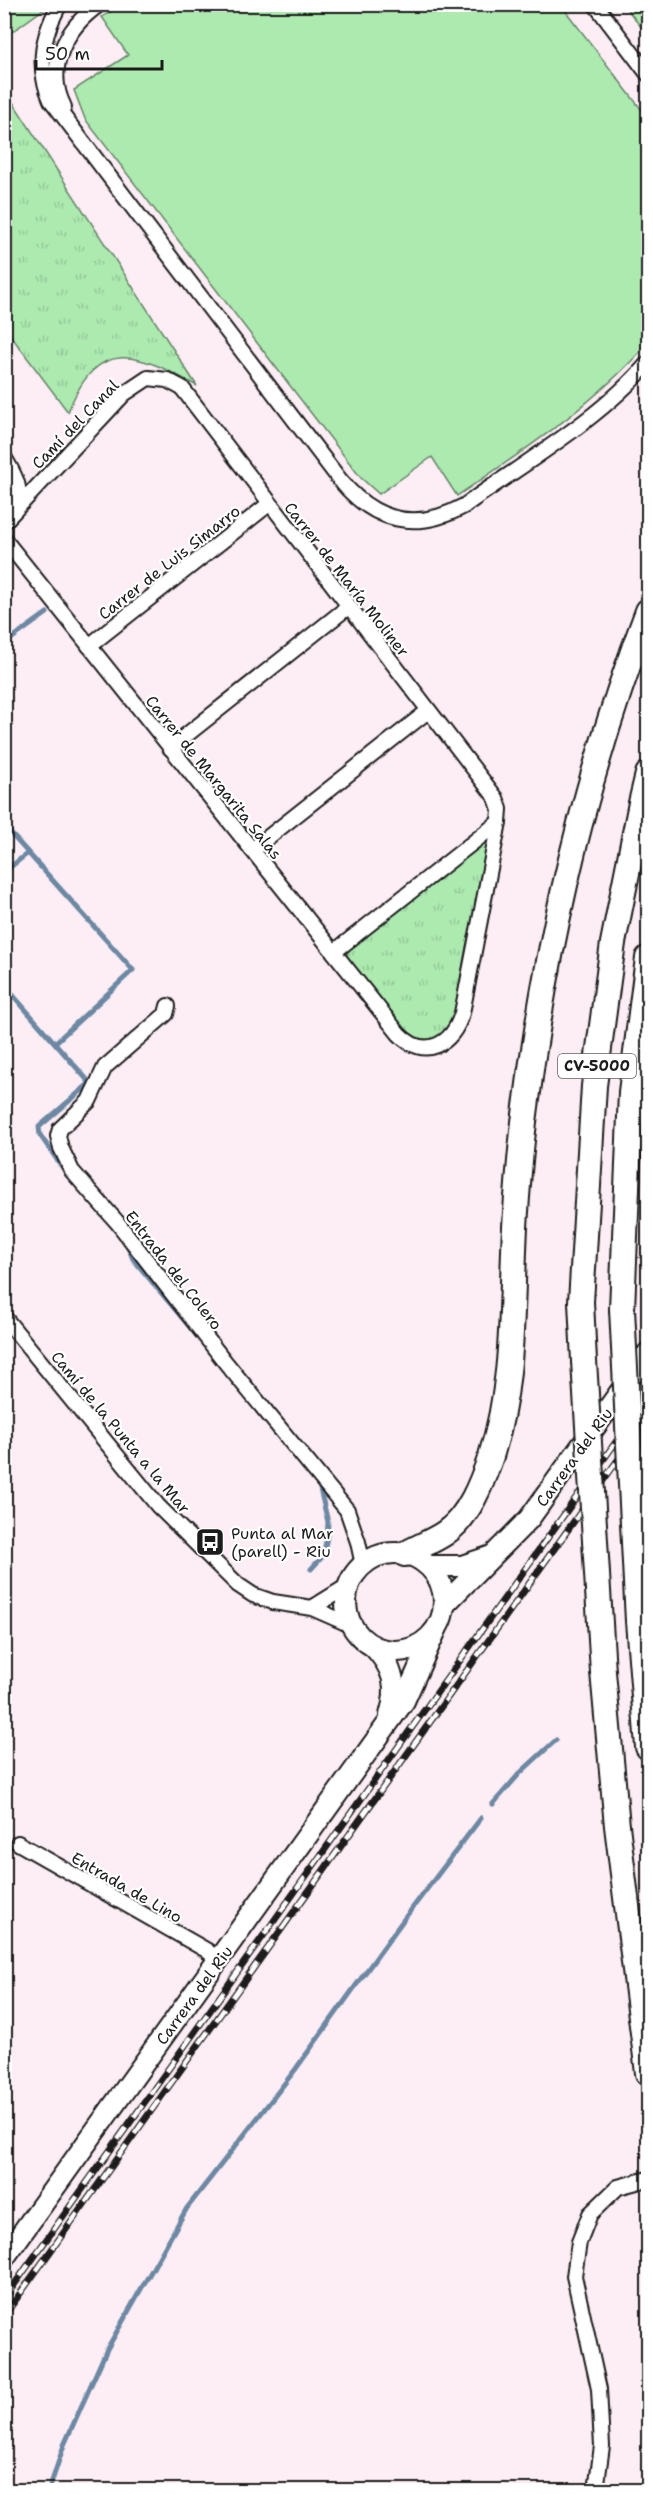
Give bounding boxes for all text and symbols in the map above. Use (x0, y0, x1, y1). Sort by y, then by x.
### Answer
scale bar (36, 33, 162, 71)
text: 50 m (45, 42, 90, 66)
street label: Camí del Canal (27, 375, 123, 474)
street label: Carrer de María Moliner (280, 498, 414, 661)
street label: Carrer de Luis Simarro (94, 500, 244, 624)
street label: Carrer de Margarita Salas (141, 691, 286, 864)
road number: CV-5000 (558, 1054, 636, 1078)
street label: Entrada del Colero (120, 1206, 227, 1334)
street label: Camí de la Punta a la Mar (46, 1347, 195, 1518)
street label: Carrera del Riu (531, 1404, 617, 1511)
place label: Punta al Mar (parell) - Riu (231, 1523, 334, 1562)
bus stop icon: Punta al Mar (parell) - Riu (194, 1526, 226, 1558)
street label: Entrada de Lino (68, 1847, 186, 1928)
street label: Carrera del Riu (151, 1942, 237, 2049)

